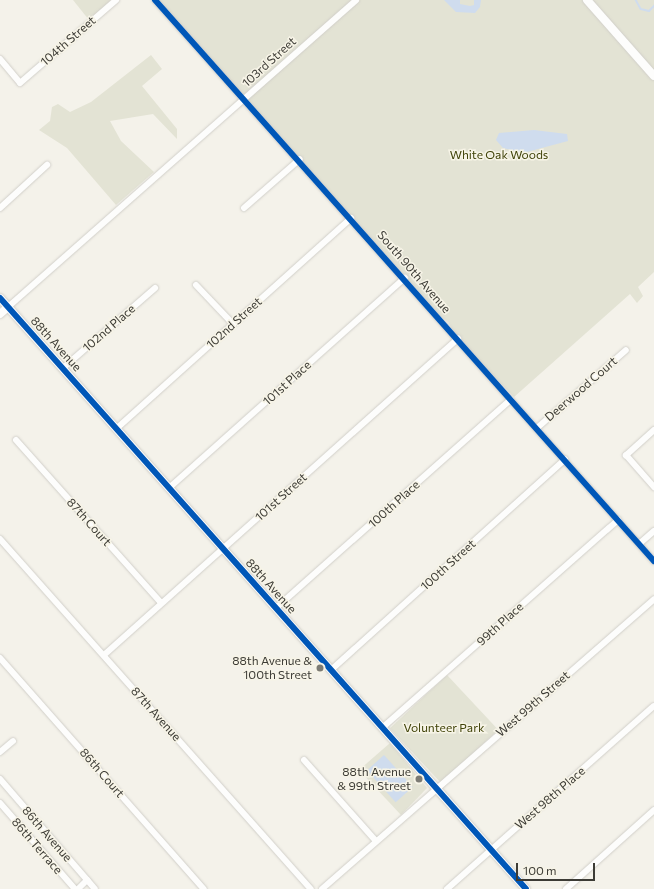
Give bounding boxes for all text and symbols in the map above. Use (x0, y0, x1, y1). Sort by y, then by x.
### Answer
street label: 104th Street (38, 13, 98, 69)
street label: 103rd Street (239, 34, 299, 90)
park label: White Oak Woods (450, 148, 548, 162)
street label: South 90th Avenue (374, 228, 454, 316)
street label: 102nd Street (203, 294, 265, 352)
street label: 102nd Place (80, 301, 138, 355)
street label: 88th Avenue (28, 314, 84, 374)
street label: Deerwood Court (542, 354, 620, 424)
street label: 101st Place (260, 358, 314, 408)
street label: 101st Street (252, 470, 310, 524)
street label: 100th Place (365, 477, 423, 531)
street label: 87th Court (64, 495, 114, 549)
street label: 100th Street (418, 537, 478, 593)
street label: 88th Avenue (243, 556, 299, 616)
street label: 99th Place (474, 599, 526, 649)
place label: 88th Avenue & 100th Street (232, 654, 312, 682)
marker: 88th Avenue & 100th Street (315, 663, 325, 673)
street label: West 99th Street (493, 668, 573, 740)
street label: 87th Avenue (128, 684, 184, 744)
park label: Volunteer Park (404, 721, 484, 735)
street label: 86th Court (77, 745, 127, 801)
street label: West 98th Place (512, 764, 588, 832)
place label: 88th Avenue & 99th Street (337, 765, 411, 793)
marker: 88th Avenue & 99th Street (414, 774, 424, 784)
street label: 86th Avenue (19, 803, 75, 865)
street label: 86th Terrace (9, 815, 65, 877)
scale bar (518, 855, 597, 881)
text: 100 m (523, 863, 557, 877)

